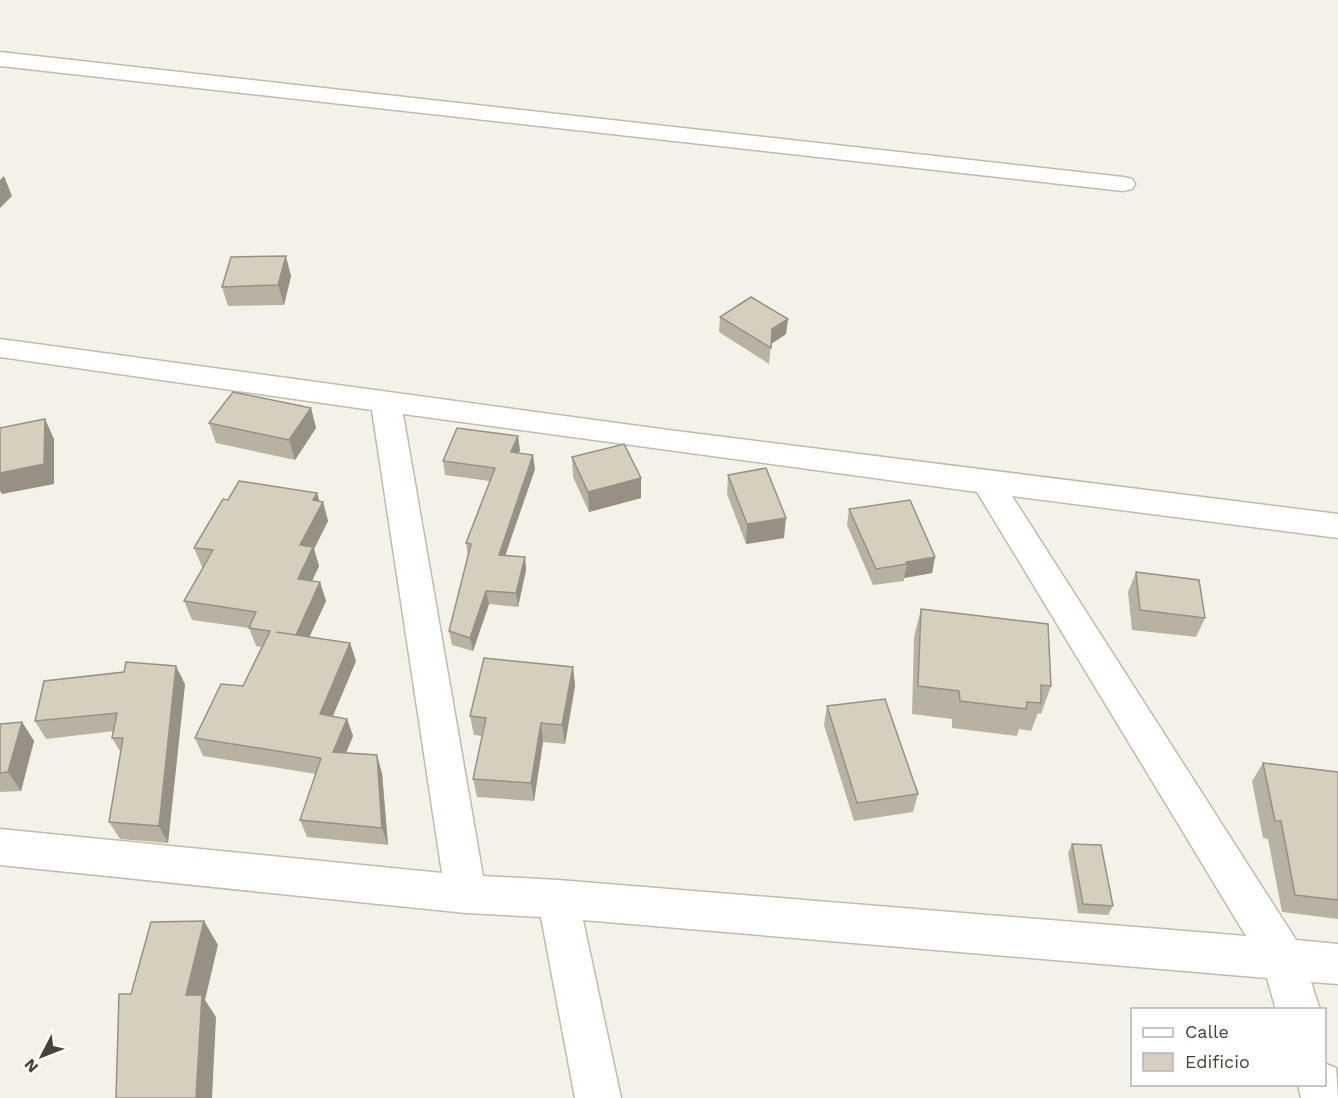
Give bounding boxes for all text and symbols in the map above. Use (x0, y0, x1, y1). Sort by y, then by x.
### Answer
legend (1131, 1008, 1326, 1086)
text: Calle (1185, 1021, 1229, 1042)
north arrow (12, 1026, 72, 1086)
text: Edificio (1185, 1051, 1250, 1072)
text: N (20, 1055, 42, 1076)

